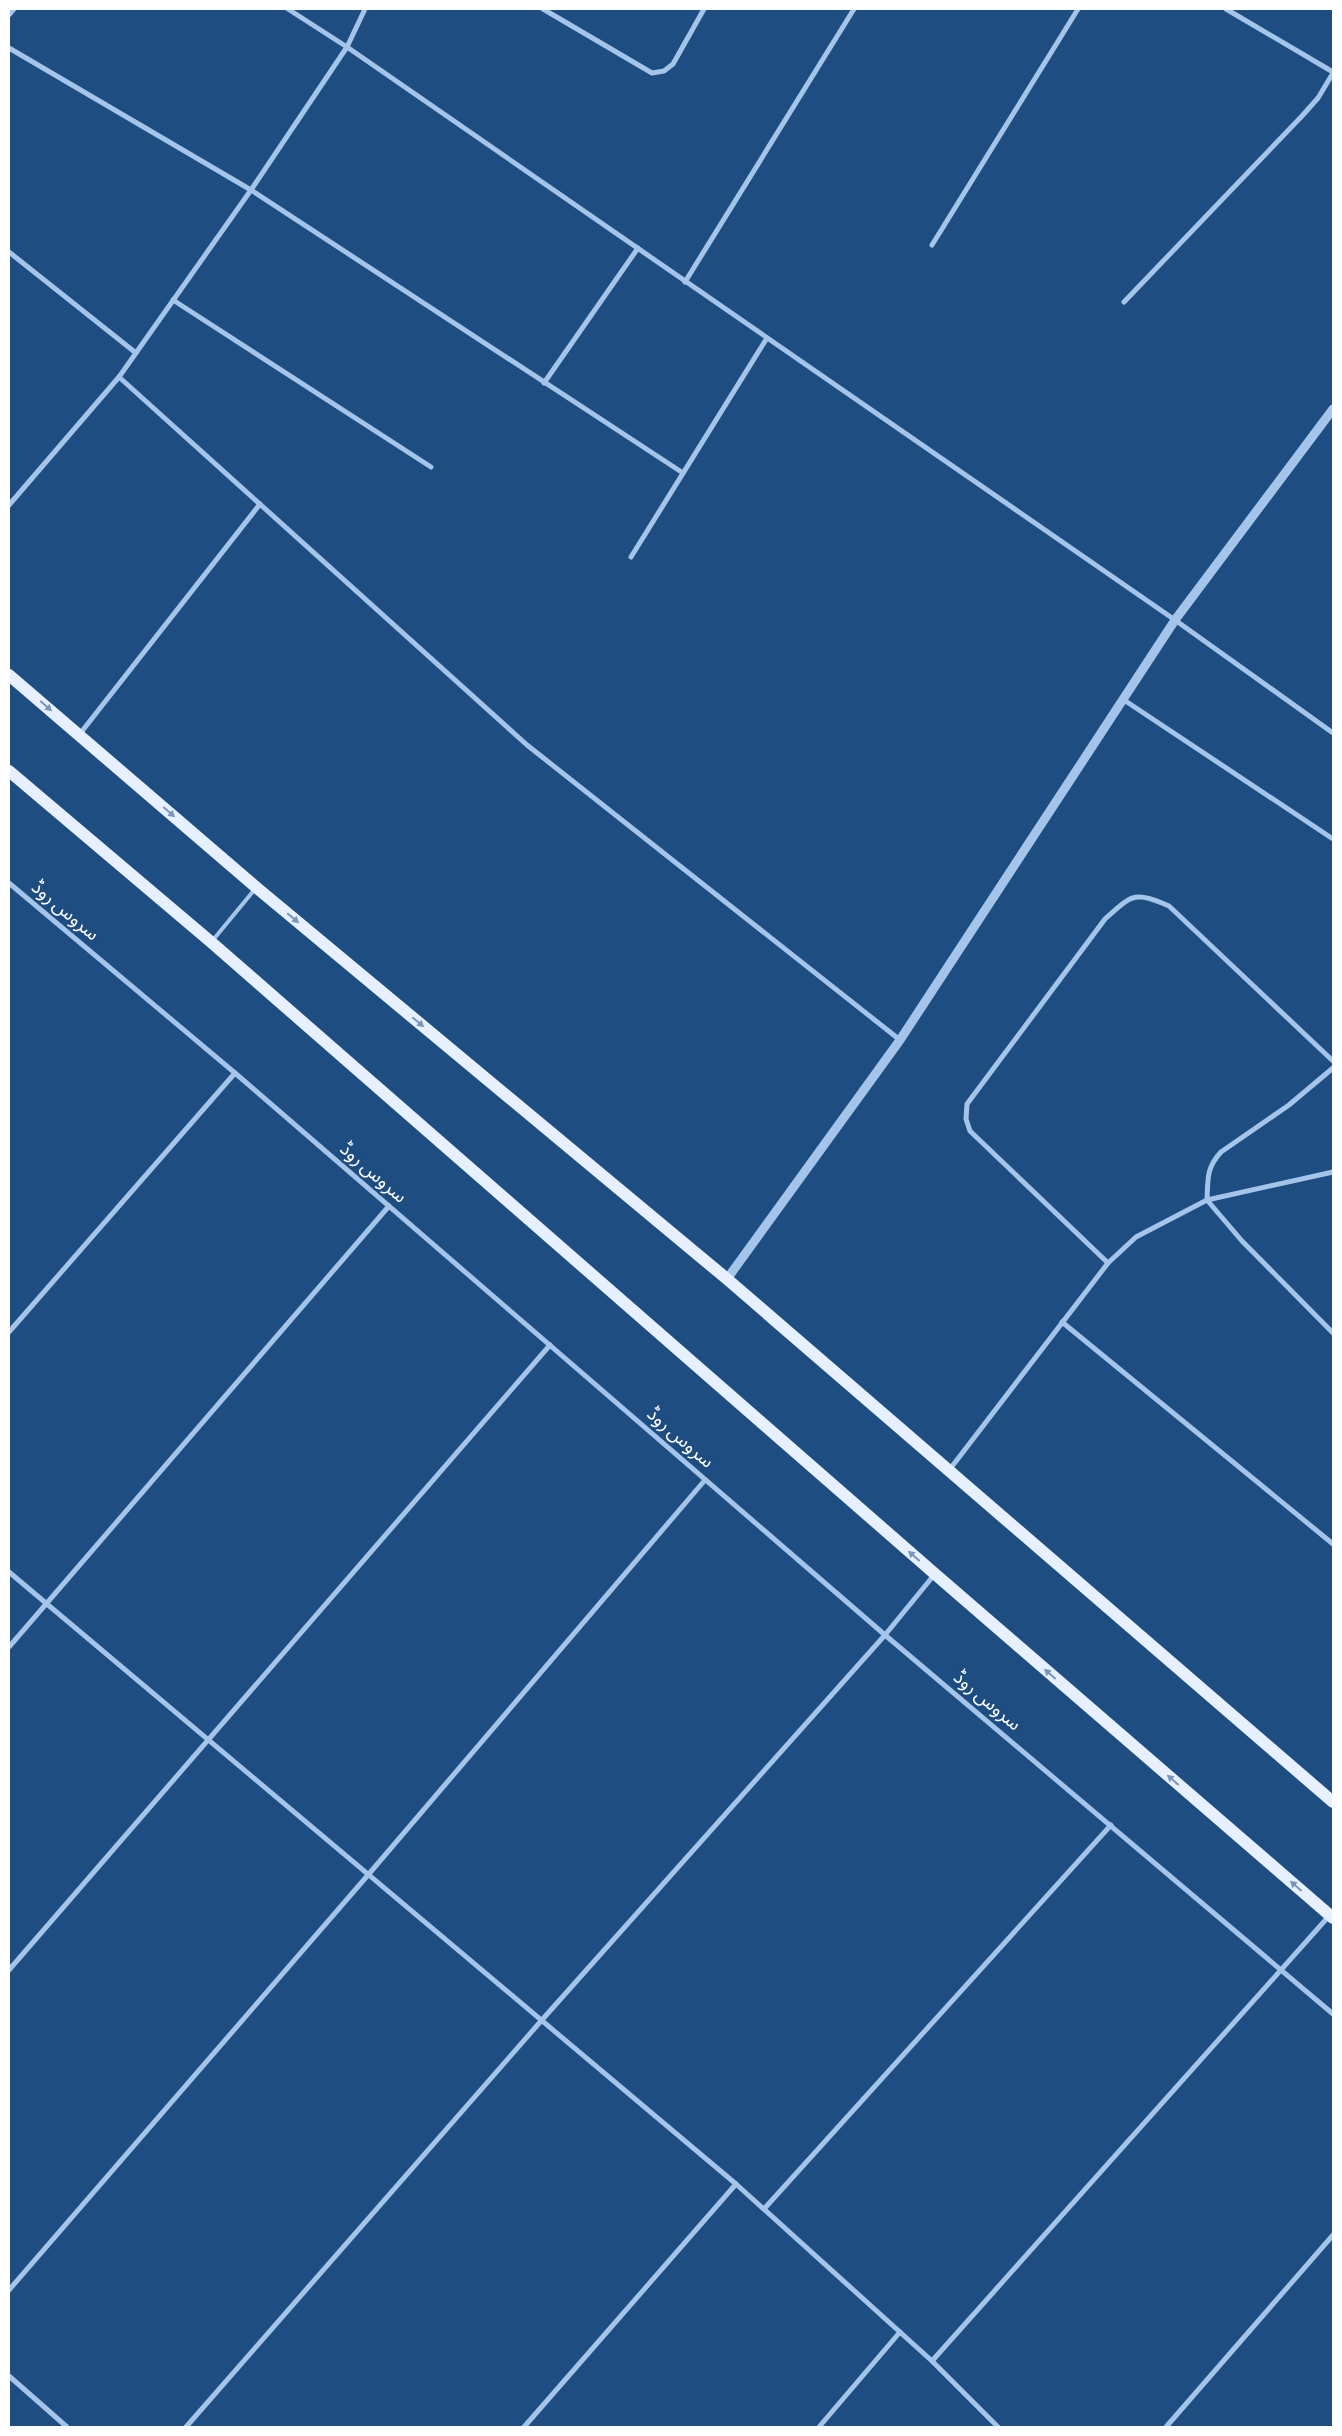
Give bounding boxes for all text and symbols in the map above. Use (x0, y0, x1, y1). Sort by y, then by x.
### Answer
one-way arrow (39, 701, 52, 712)
one-way arrow (162, 807, 175, 818)
street label: سروس روڈ (26, 876, 104, 946)
one-way arrow (286, 912, 299, 923)
one-way arrow (411, 1016, 424, 1027)
street label: سروس روڈ (335, 1138, 411, 1208)
street label: سروس روڈ (642, 1403, 718, 1473)
one-way arrow (908, 1551, 920, 1562)
street label: سروس روڈ (948, 1666, 1026, 1736)
one-way arrow (1044, 1668, 1057, 1679)
one-way arrow (1167, 1774, 1180, 1785)
one-way arrow (1291, 1880, 1303, 1892)

